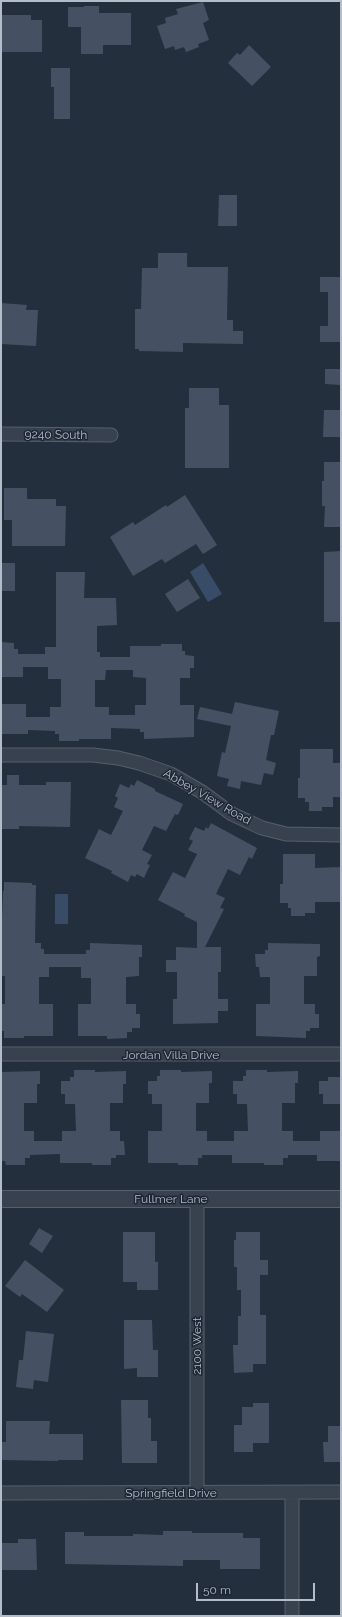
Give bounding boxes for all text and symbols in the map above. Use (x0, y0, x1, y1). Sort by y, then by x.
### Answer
street label: 9240 South (24, 427, 88, 443)
street label: Abbey View Road (161, 766, 253, 828)
street label: Jordan Villa Drive (123, 1048, 219, 1062)
street label: Fullmer Lane (134, 1192, 208, 1206)
street label: 2100 West (190, 1317, 204, 1375)
street label: Springfield Drive (125, 1486, 217, 1500)
scale bar (198, 1575, 317, 1601)
text: 50 m (203, 1583, 231, 1597)

